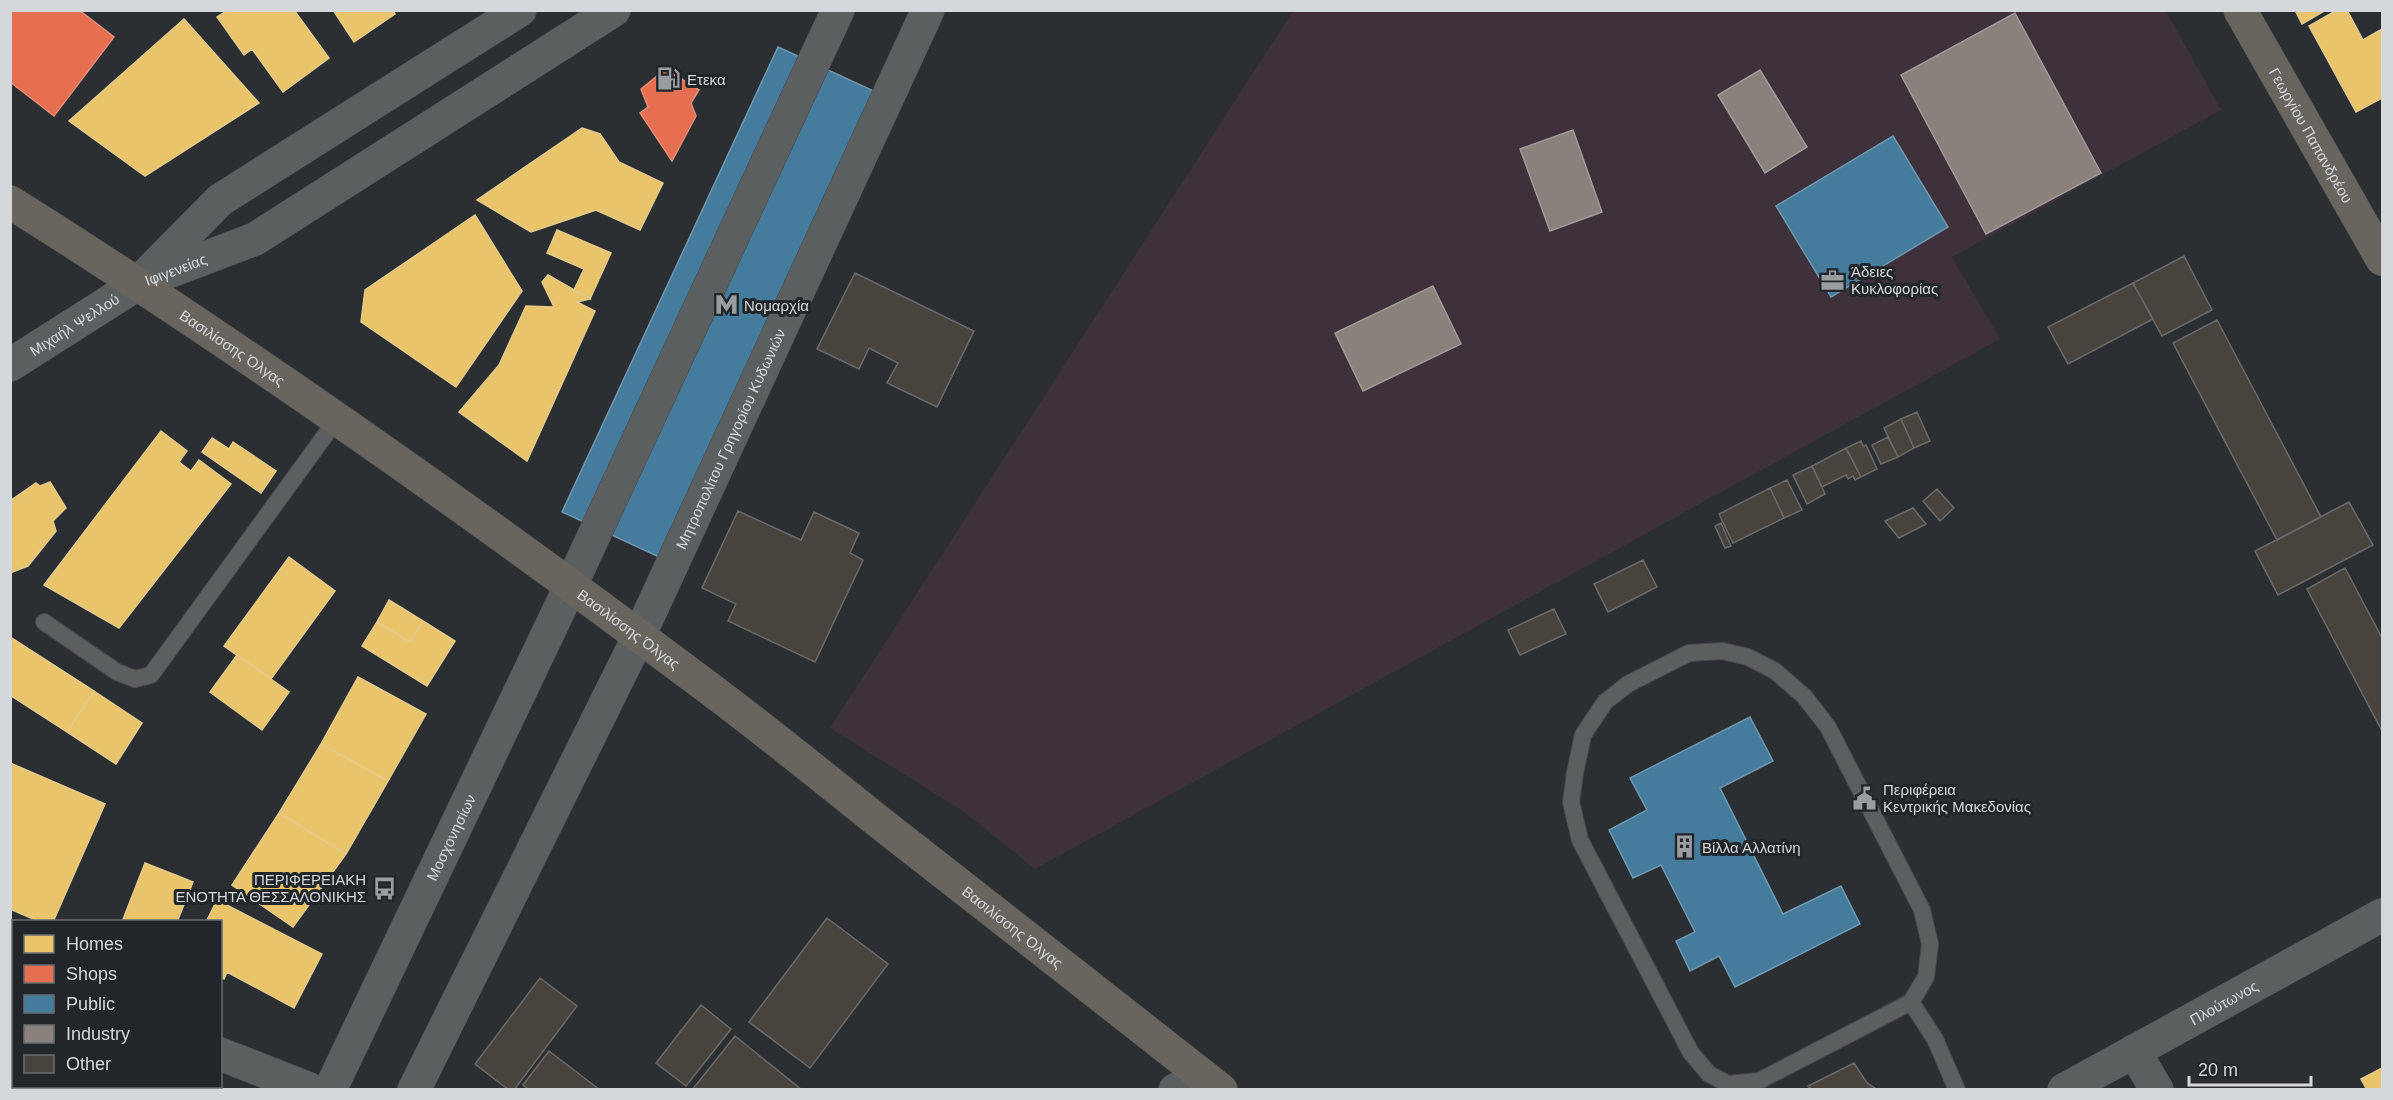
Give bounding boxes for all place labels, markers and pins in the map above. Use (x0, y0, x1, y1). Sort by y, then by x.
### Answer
fuel station icon: Ετεκα (656, 66, 682, 92)
place label: Ετεκα (687, 71, 726, 88)
place label: Άδειες Κυκλοφορίας (1851, 263, 1938, 297)
office icon: Άδειες Κυκλοφορίας (1820, 267, 1846, 293)
metro station icon: Νομαρχία (713, 292, 739, 318)
place label: Νομαρχία (744, 297, 809, 314)
place label: Περιφέρεια Κεντρικής Μακεδονίας (1883, 781, 2031, 815)
public building icon: Περιφέρεια Κεντρικής Μακεδονίας (1852, 785, 1878, 811)
building icon: Βίλλα Αλλατίνη (1671, 834, 1697, 860)
place label: Βίλλα Αλλατίνη (1702, 839, 1801, 856)
place label: ΠΕΡΙΦΕΡΕΙΑΚΗ ΕΝΟΤΗΤΑ ΘΕΣΣΑΛΟΝΙΚΗΣ (175, 871, 366, 905)
bus stop icon: ΠΕΡΙΦΕΡΕΙΑΚΗ ΕΝΟΤΗΤΑ ΘΕΣΣΑΛΟΝΙΚΗΣ (371, 875, 397, 901)

